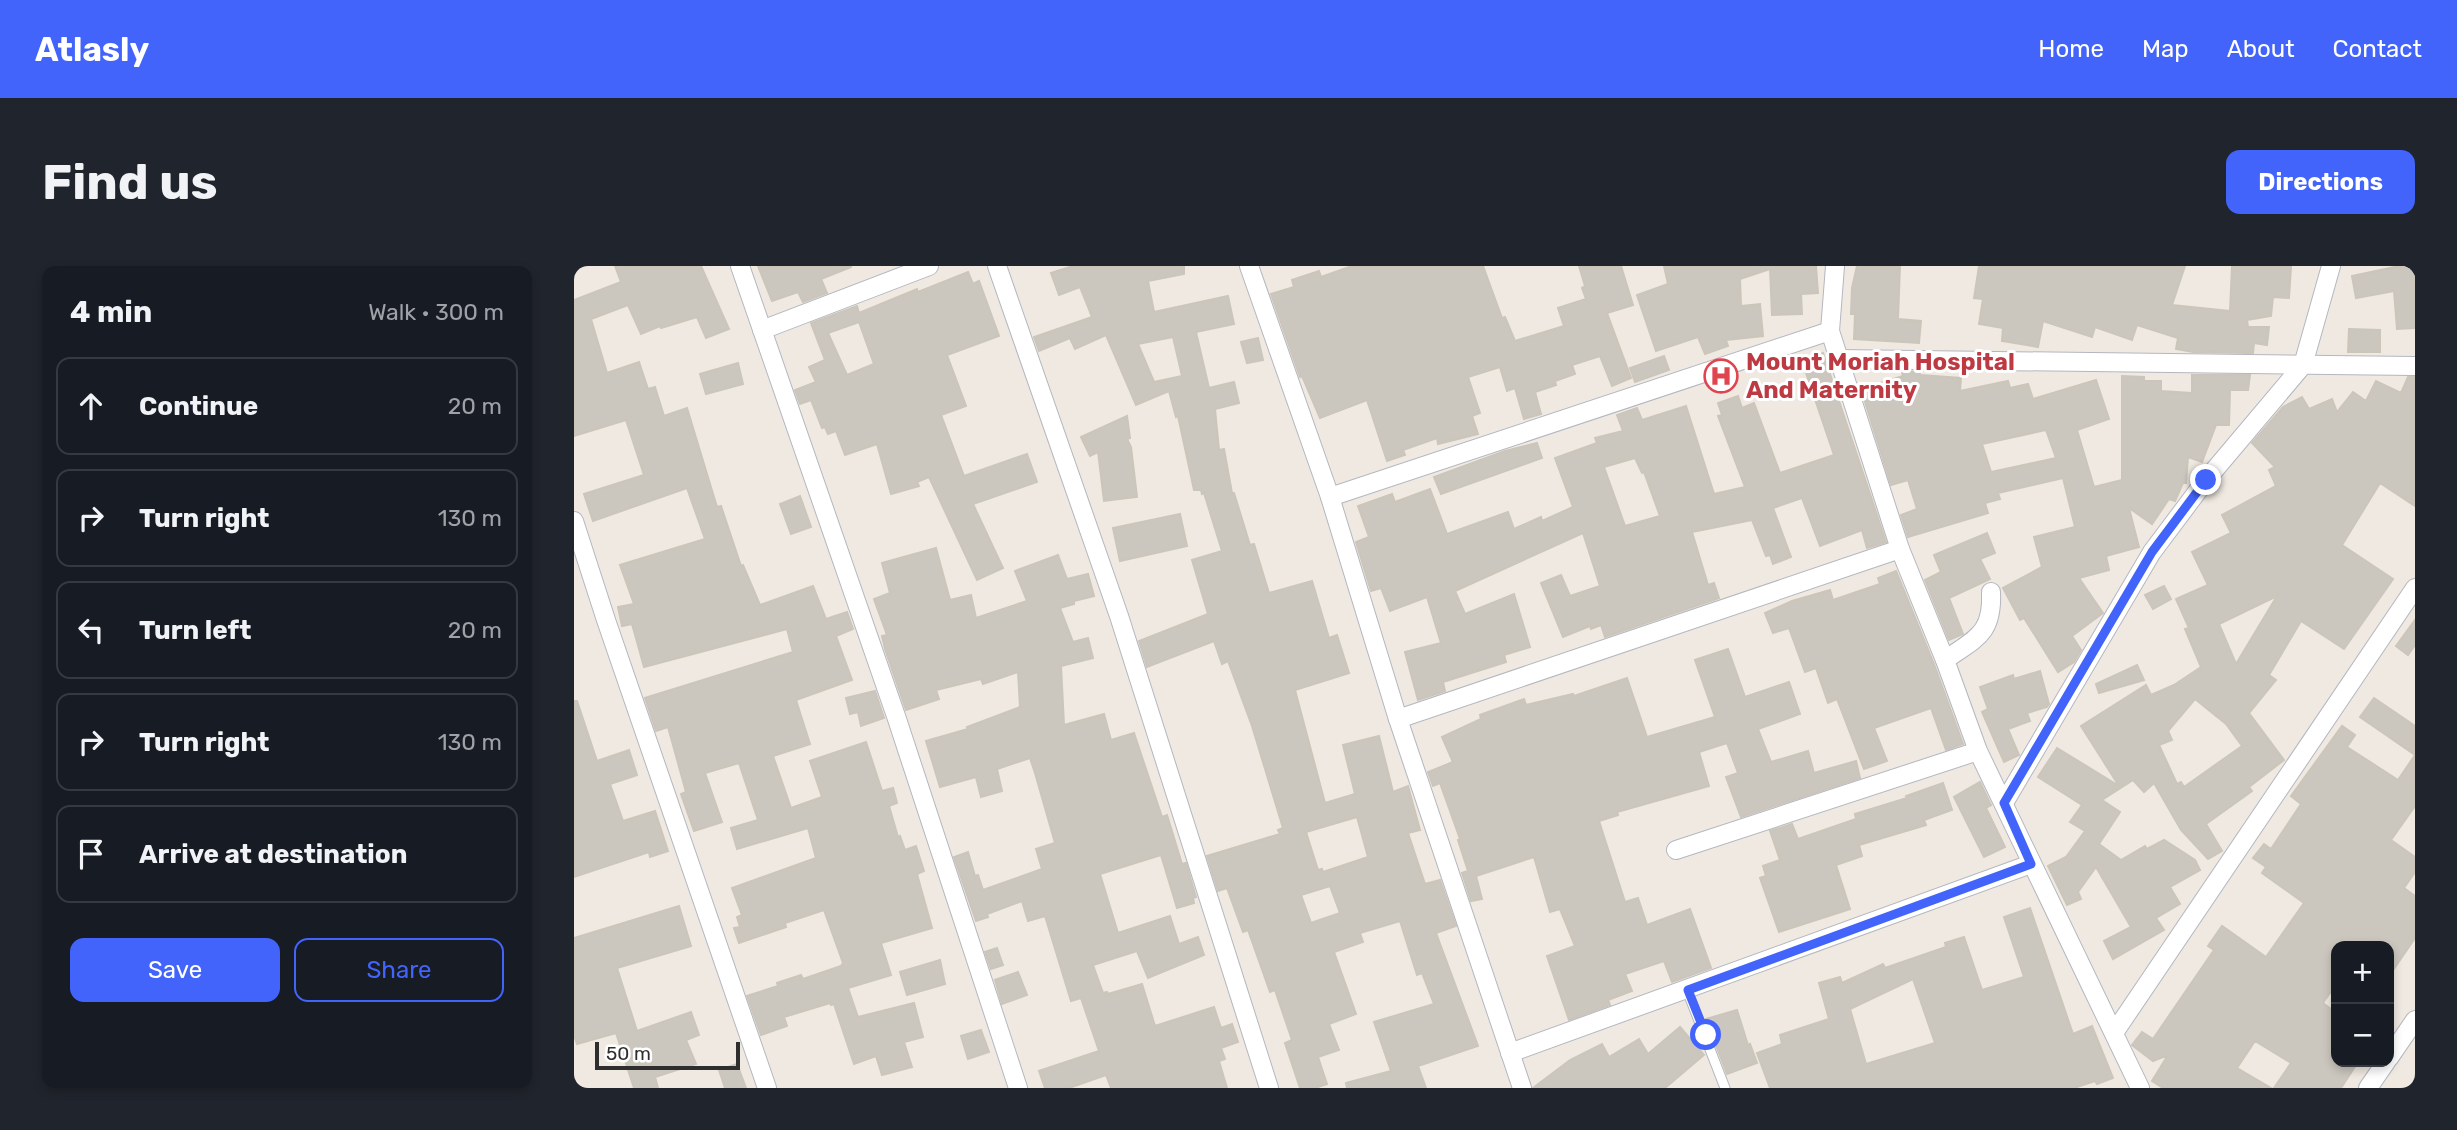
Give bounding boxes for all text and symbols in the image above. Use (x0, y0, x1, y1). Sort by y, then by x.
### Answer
text: Atlasly (35, 30, 149, 69)
text: Home (2038, 35, 2104, 63)
text: Map (2142, 35, 2189, 63)
text: About (2227, 35, 2295, 63)
text: Contact (2333, 35, 2422, 63)
button: Directions (2226, 150, 2415, 214)
text: Find us (42, 153, 218, 211)
text: 4 min (70, 294, 152, 330)
text: Walk · 300 m (368, 298, 504, 326)
place label: Mount Moriah Hospital And Maternity (1746, 348, 2015, 404)
hospital icon: Mount Moriah Hospital And Maternity (1702, 357, 1740, 395)
icon: ahead (72, 387, 110, 425)
text: Continue (139, 391, 258, 422)
text: 20 m (448, 392, 502, 420)
route end (2190, 464, 2221, 495)
icon: right (72, 499, 110, 537)
text: Turn right (139, 503, 269, 534)
text: 130 m (438, 504, 502, 532)
icon: left (72, 611, 110, 649)
text: Turn left (139, 615, 251, 646)
text: 20 m (448, 616, 502, 644)
icon: right (72, 723, 110, 761)
text: Turn right (139, 727, 269, 758)
text: 130 m (438, 728, 502, 756)
icon: arrive (72, 835, 110, 873)
text: Arrive at destination (139, 839, 407, 870)
button: Save (70, 938, 280, 1002)
button: Share (294, 938, 504, 1002)
map controls (2331, 941, 2394, 1067)
button: + (2331, 941, 2394, 1004)
button: − (2331, 1004, 2394, 1067)
route start (1690, 1019, 1721, 1050)
scale bar (595, 1039, 740, 1071)
text: 50 m (606, 1042, 651, 1065)

